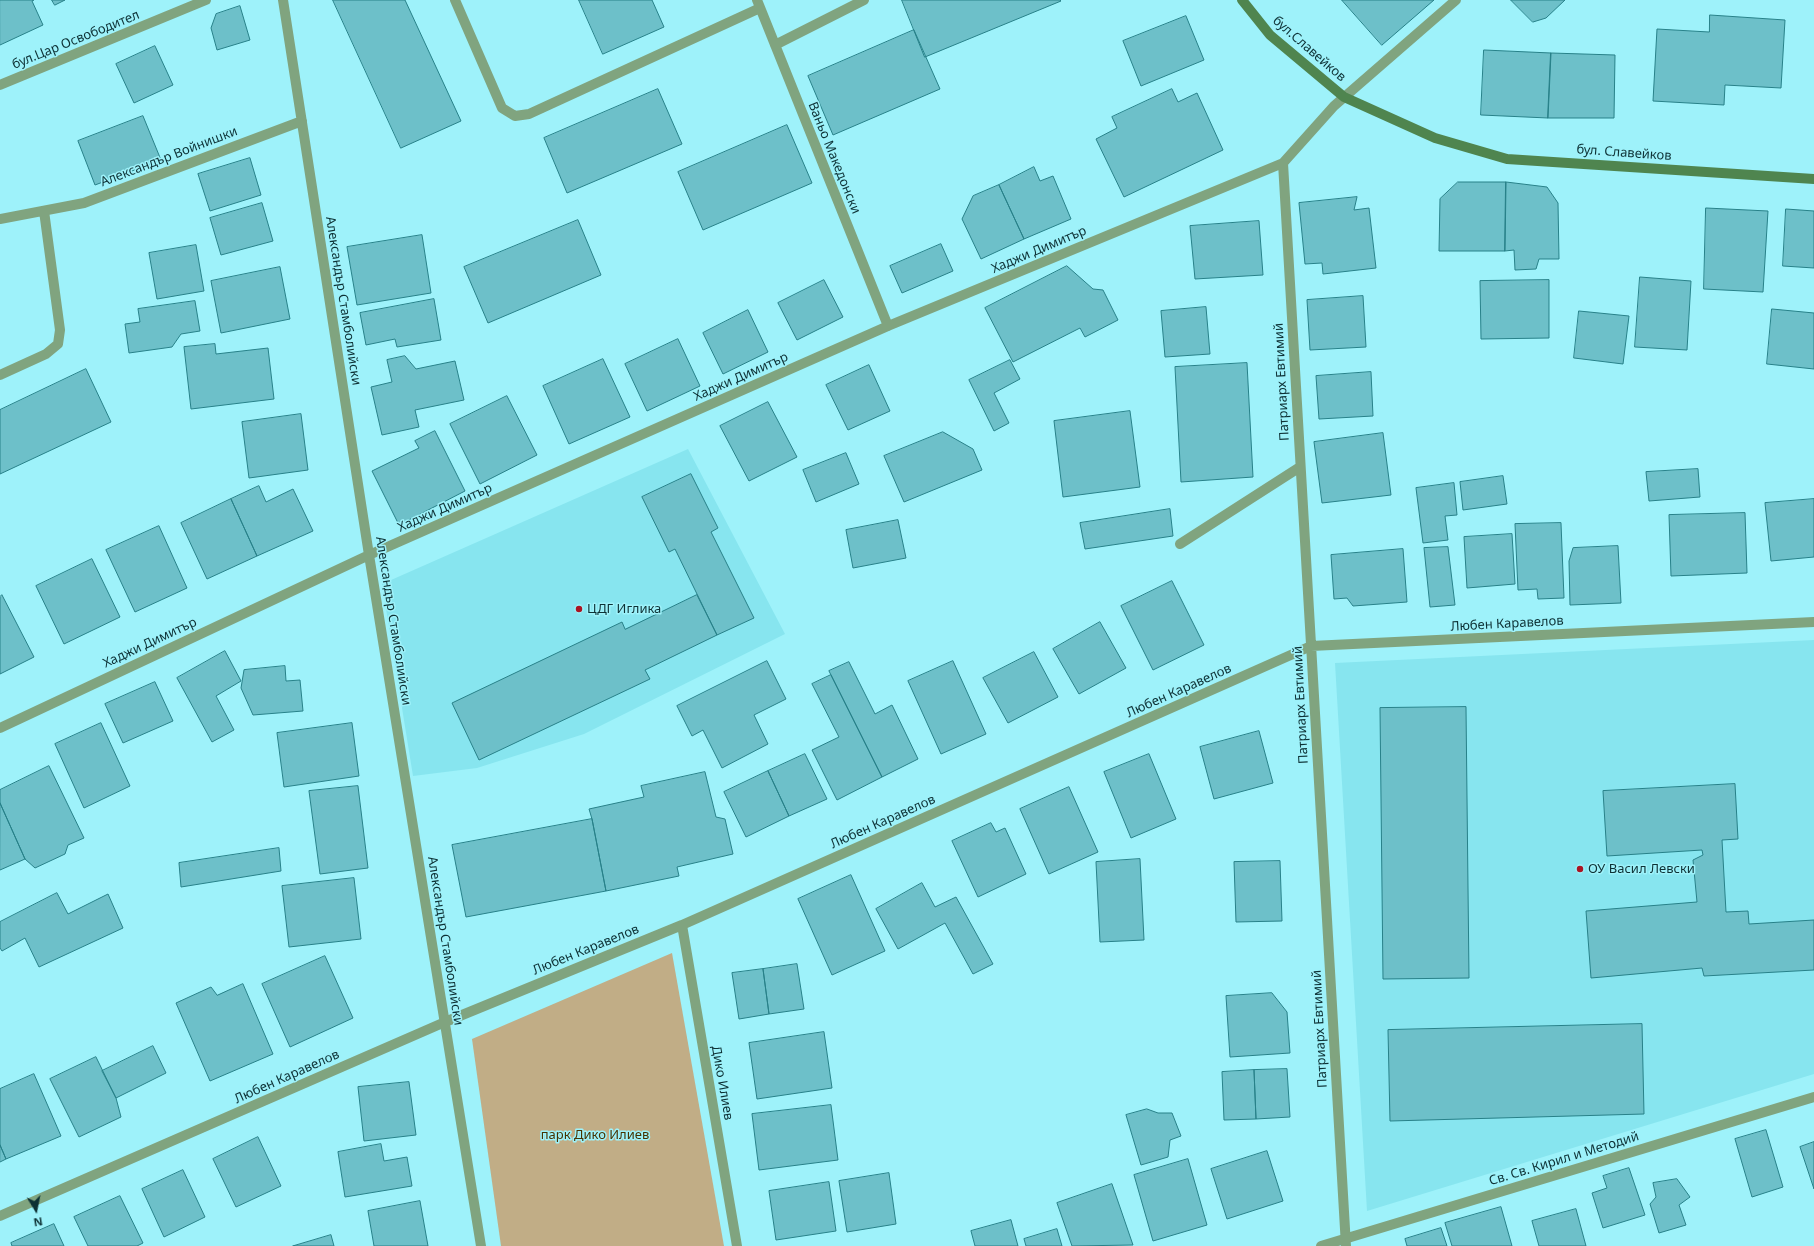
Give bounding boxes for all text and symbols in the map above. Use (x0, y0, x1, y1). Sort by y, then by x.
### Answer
street label: бул.Цар Освободител (10, 7, 142, 73)
street label: бул.Славейков (1269, 13, 1349, 85)
street label: Ваньо Македонски (804, 100, 864, 216)
street label: Александър Войнишки (98, 124, 240, 190)
street label: бул. Славейков (1576, 142, 1672, 164)
street label: Александър Стамболийски (322, 216, 364, 386)
street label: Хаджи Димитър (989, 223, 1089, 277)
street label: Патриарх Евтимий (1271, 323, 1293, 441)
street label: Хаджи Димитър (691, 349, 791, 405)
street label: Хаджи Димитър (395, 480, 495, 536)
street label: Александър Стамболийски (372, 536, 414, 706)
place label: ЦДГ Иглика (587, 601, 661, 617)
marker: ЦДГ Иглика (574, 604, 584, 614)
street label: Любен Каравелов (1450, 613, 1564, 635)
street label: Хаджи Димитър (101, 614, 199, 672)
street label: Патриарх Евтимий (1290, 646, 1312, 764)
street label: Любен Каравелов (1124, 661, 1234, 721)
street label: Любен Каравелов (828, 792, 938, 852)
street label: Александър Стамболийски (424, 856, 466, 1026)
place label: ОУ Васил Левски (1588, 861, 1695, 877)
marker: ОУ Васил Левски (1575, 864, 1585, 874)
street label: Любен Каравелов (531, 922, 641, 978)
street label: Патриарх Евтимий (1309, 970, 1331, 1088)
street label: Дико Илиев (708, 1045, 736, 1121)
street label: Любен Каравелов (232, 1047, 342, 1107)
park label: парк Дико Илиев (541, 1127, 649, 1143)
street label: Св. Св. Кирил и Методий (1487, 1129, 1641, 1189)
north arrow (16, 1190, 56, 1230)
text: N (32, 1214, 44, 1230)

